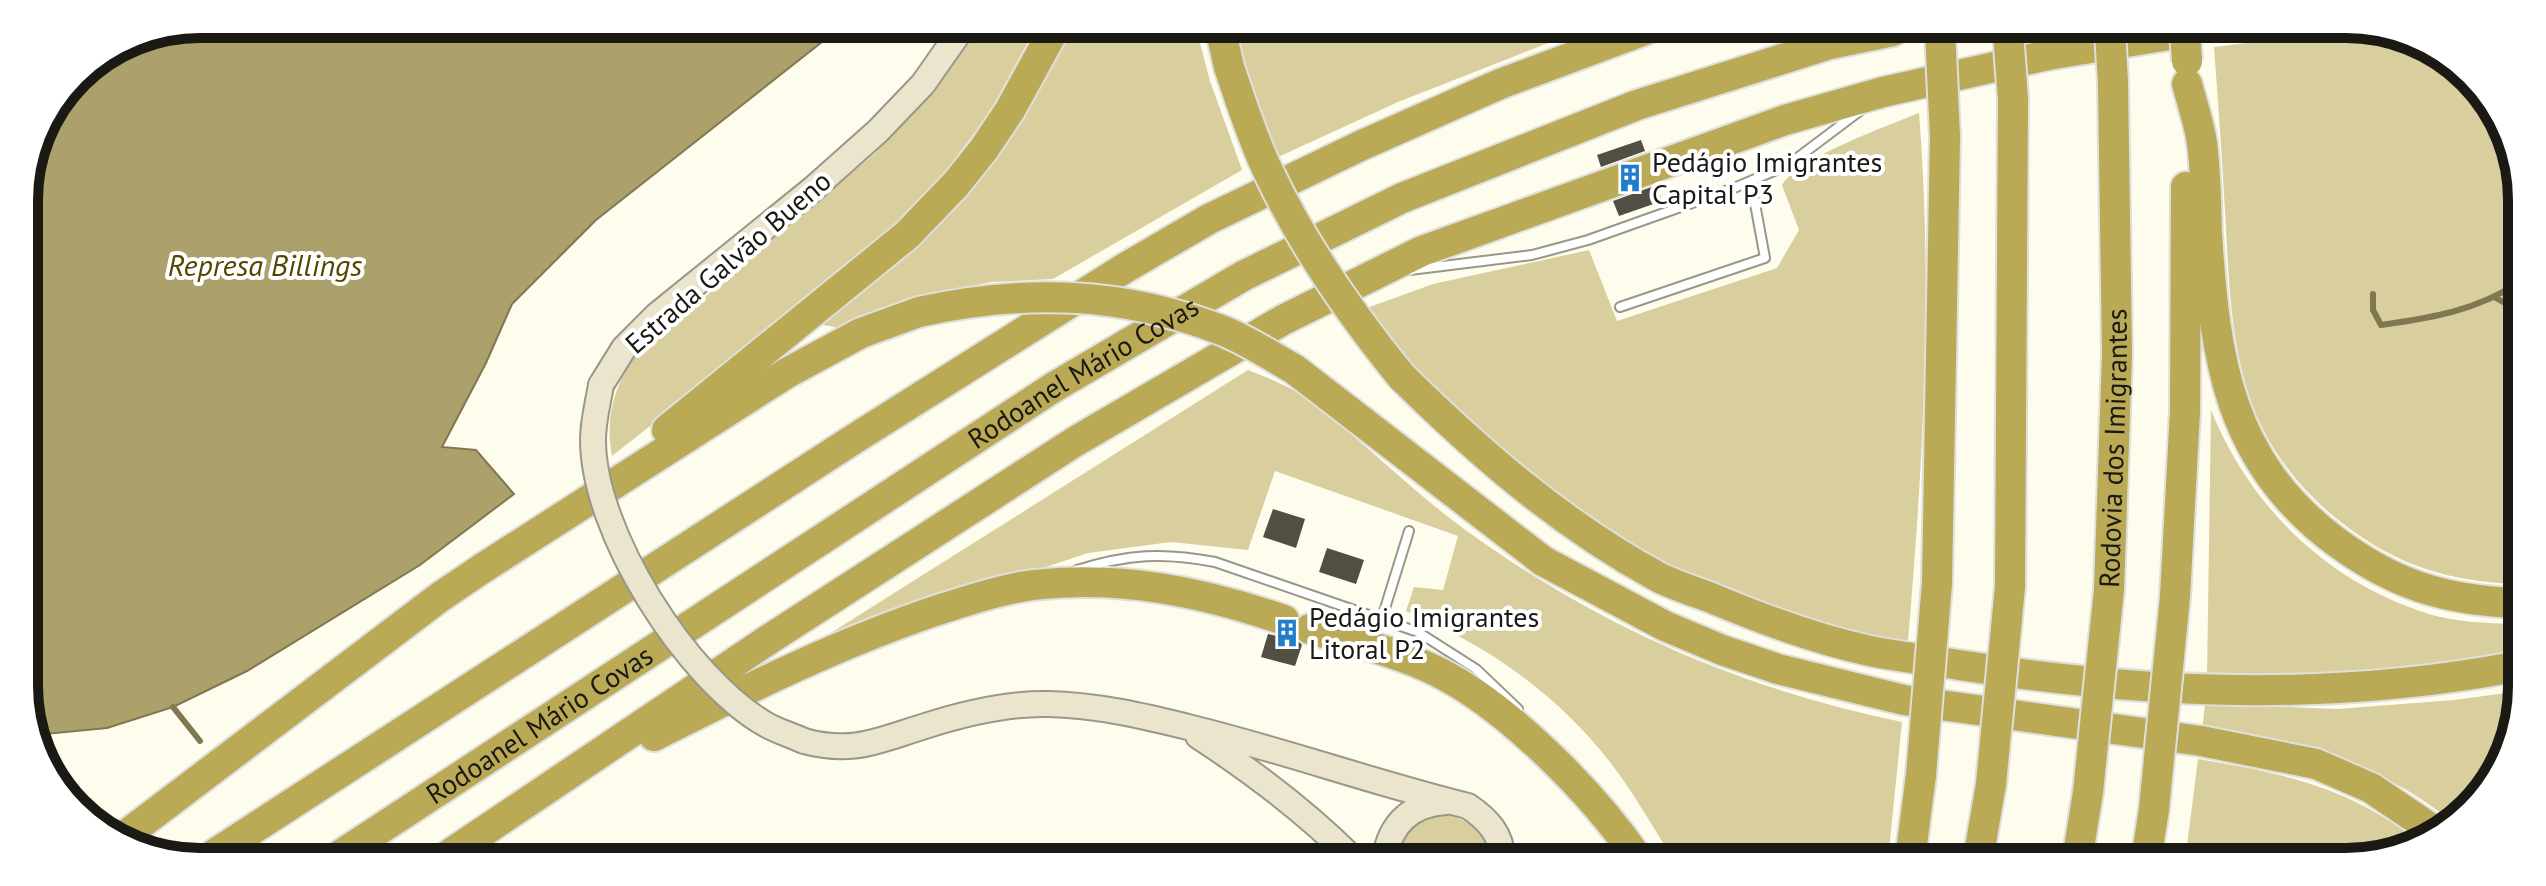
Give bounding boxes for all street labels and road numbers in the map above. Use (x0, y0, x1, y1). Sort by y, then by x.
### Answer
street label: Estrada Galvão Bueno (617, 162, 838, 361)
street label: Rodoanel Mário Covas (960, 287, 1205, 457)
street label: Rodovia dos Imigrantes (2090, 308, 2135, 588)
street label: Rodoanel Mário Covas (419, 636, 660, 812)

